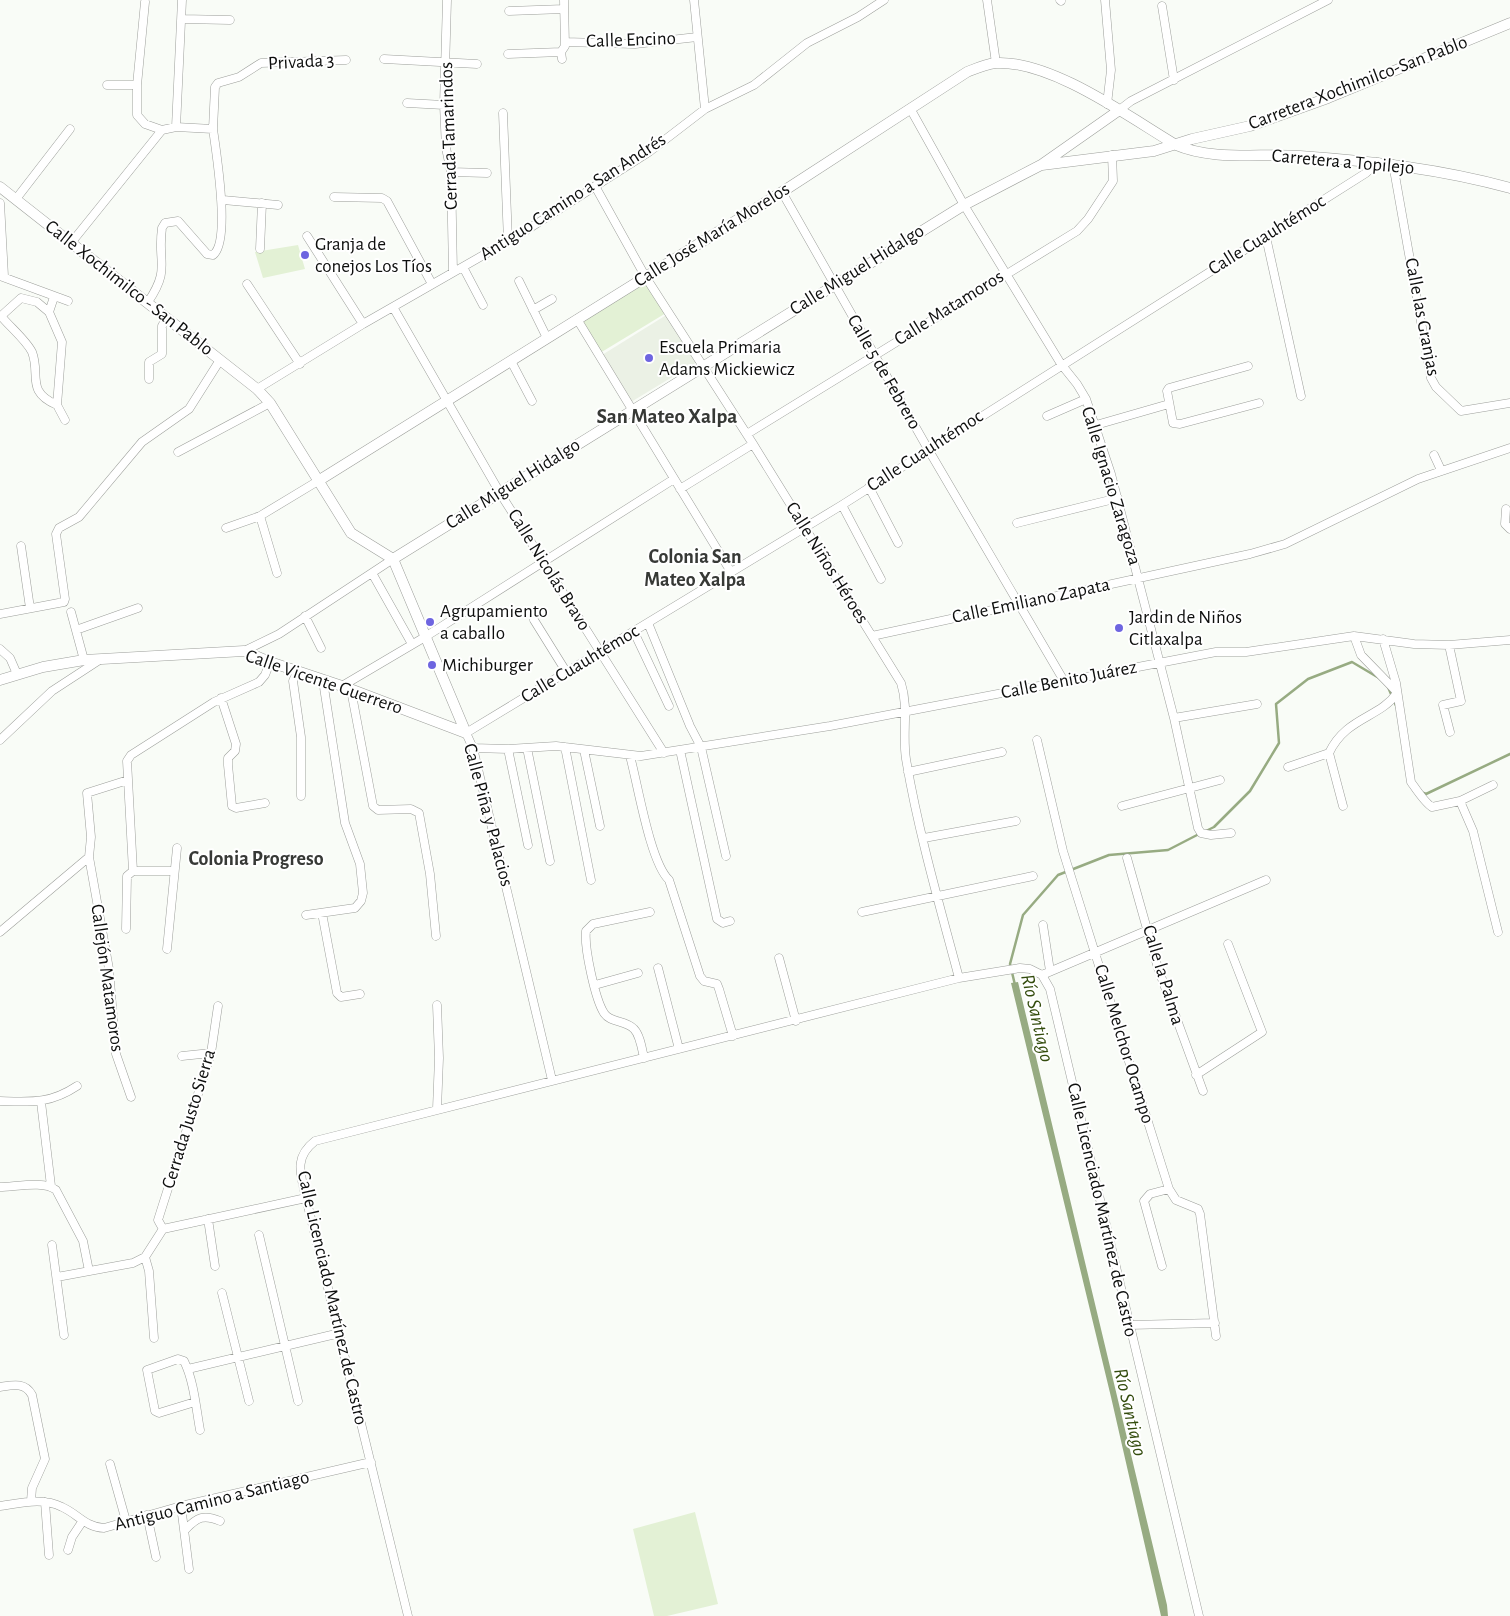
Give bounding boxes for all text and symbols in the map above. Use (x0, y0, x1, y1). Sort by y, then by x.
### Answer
street label: Calle Encino (586, 29, 676, 51)
street label: Carretera Xochimilco-San Pablo (1246, 32, 1470, 134)
street label: Privada 3 (267, 51, 335, 73)
street label: Cerrada Tamarindos (437, 62, 461, 210)
street label: Antiguo Camino a San Andrés (477, 130, 669, 264)
street label: Carretera a Topilejo (1271, 146, 1415, 178)
street label: Calle José María Morelos (631, 179, 793, 291)
street label: Calle Cuauhtémoc (1205, 191, 1329, 279)
street label: Calle Xochimilco - San Pablo (42, 217, 216, 359)
street label: Calle Miguel Hidalgo (786, 221, 928, 319)
place label: Granja de conejos Los Tíos (315, 235, 432, 276)
marker: Granja de conejos Los Tíos (299, 249, 311, 261)
street label: Calle las Granjas (1401, 256, 1443, 378)
street label: Calle Matamoros (891, 267, 1007, 349)
street label: Calle 5 de Febrero (844, 311, 924, 433)
place label: Escuela Primaria Adams Mickiewicz (659, 338, 795, 379)
marker: Escuela Primaria Adams Mickiewicz (643, 352, 655, 364)
street label: Calle Ignacio Zaragoza (1078, 404, 1144, 568)
district label: San Mateo Xalpa (597, 406, 737, 427)
street label: Calle Cuauhtémoc (864, 407, 986, 495)
street label: Calle Miguel Hidalgo (442, 435, 584, 533)
street label: Calle Niños Héroes (782, 499, 872, 627)
street label: Calle Nicolás Bravo (504, 506, 594, 634)
district label: Colonia San Mateo Xalpa (644, 547, 746, 590)
street label: Calle Emiliano Zapata (950, 575, 1112, 627)
place label: Agrupamiento a caballo (440, 602, 548, 643)
place label: Jardin de Niños Citlaxalpa (1129, 608, 1242, 649)
marker: Agrupamiento a caballo (424, 616, 436, 628)
street label: Calle Cuauhtémoc (518, 621, 642, 707)
marker: Jardin de Niños Citlaxalpa (1113, 622, 1125, 634)
street label: Calle Vicente Guerrero (243, 646, 405, 718)
place label: Michiburger (442, 656, 533, 675)
street label: Calle Benito Juárez (999, 657, 1139, 702)
marker: Michiburger (426, 659, 438, 671)
street label: Calle Piña y Palacios (460, 741, 516, 889)
district label: Colonia Progreso (188, 849, 324, 869)
street label: Callejón Matamoros (87, 903, 127, 1053)
street label: Calle la Palma (1139, 923, 1187, 1027)
street label: Calle Melchor Ocampo (1091, 962, 1157, 1126)
water label: Río Santiago (1017, 972, 1057, 1064)
street label: Cerrada Justo Sierra (159, 1047, 219, 1191)
street label: Calle Licenciado Martínez de Castro (1064, 1081, 1140, 1339)
street label: Calle Licenciado Martínez de Castro (294, 1169, 370, 1427)
water label: Río Santiago (1110, 1366, 1150, 1458)
street label: Antiguo Camino a Santiago (113, 1468, 311, 1534)

